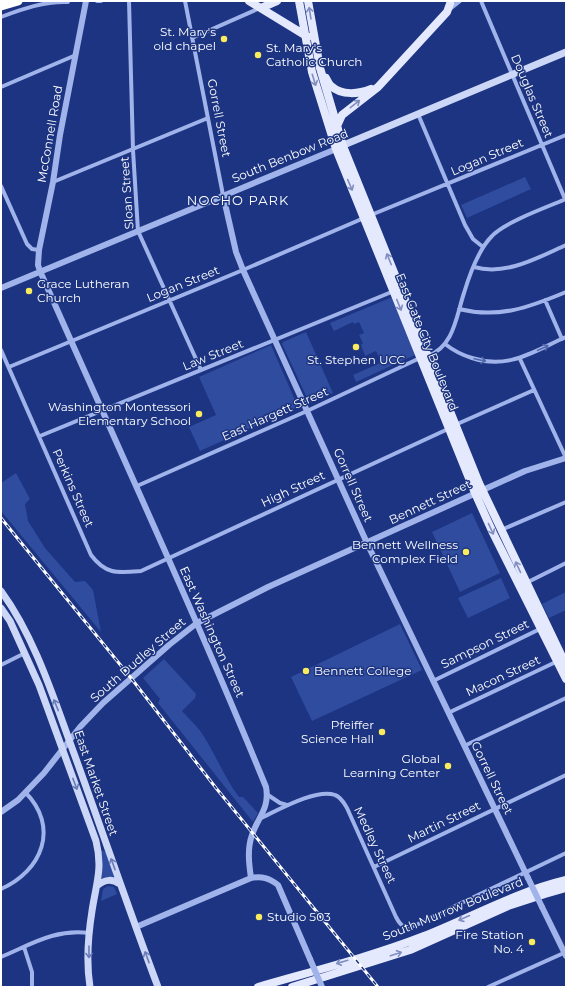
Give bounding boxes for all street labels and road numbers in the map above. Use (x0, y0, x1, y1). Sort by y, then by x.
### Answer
street label: Douglas Street (508, 52, 557, 140)
street label: Gorrell Street (205, 78, 234, 158)
street label: McConnell Road (34, 84, 65, 184)
street label: South Benbow Road (229, 125, 350, 186)
street label: Logan Street (448, 134, 525, 179)
street label: Sloan Street (116, 156, 137, 230)
street label: Logan Street (144, 262, 222, 305)
street label: East Gate City Boulevard (393, 271, 462, 413)
street label: Law Street (180, 336, 245, 373)
street label: East Hargett Street (219, 383, 330, 444)
street label: Perkins Street (49, 446, 97, 529)
street label: Gorrell Street (330, 446, 376, 524)
street label: High Street (258, 467, 327, 510)
street label: Bennett Street (386, 476, 473, 527)
street label: East Washington Street (177, 564, 248, 700)
street label: South Dudley Street (87, 614, 189, 705)
street label: Sampson Street (438, 616, 531, 671)
street label: Macon Street (463, 652, 542, 699)
street label: East Market Street (71, 728, 122, 838)
street label: Gorrell Street (468, 739, 517, 817)
street label: Martin Street (405, 797, 483, 846)
street label: Medley Street (351, 804, 400, 886)
street label: South Murrow Boulevard (380, 873, 525, 944)

